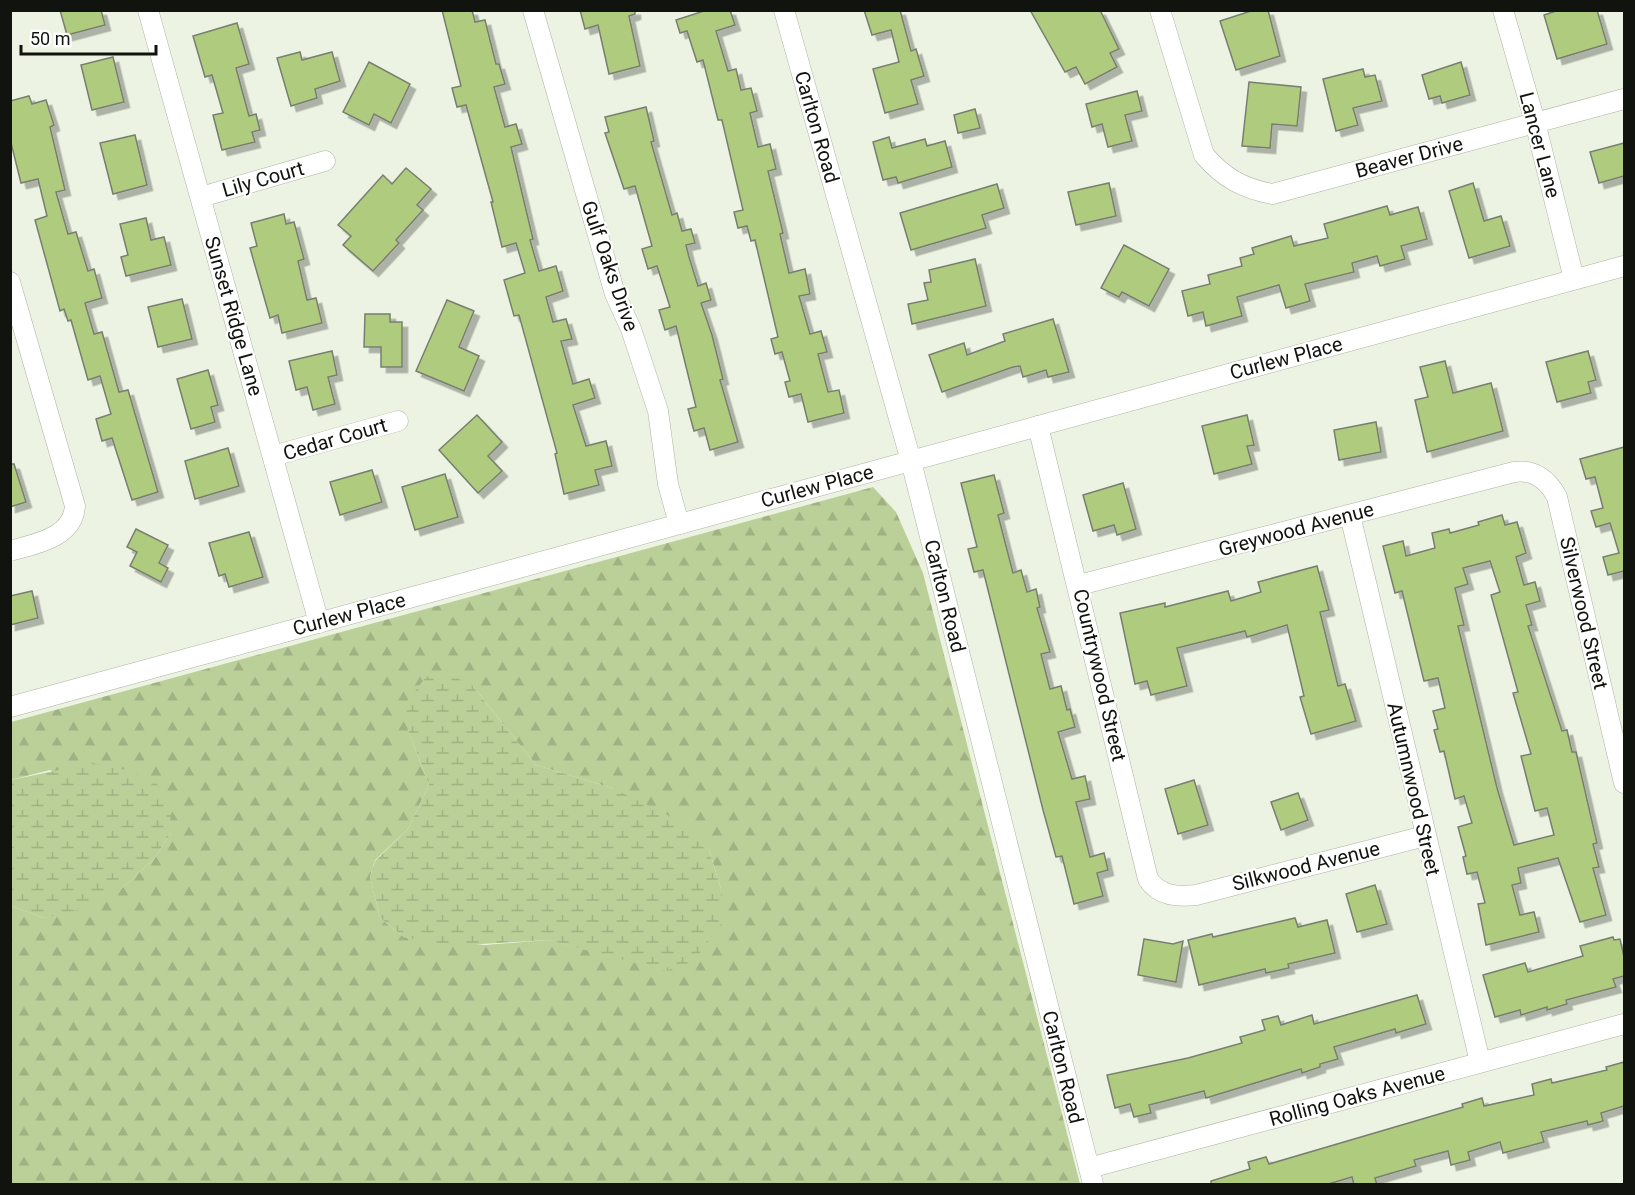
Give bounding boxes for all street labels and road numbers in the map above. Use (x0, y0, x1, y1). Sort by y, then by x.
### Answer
street label: Carlton Road (790, 68, 844, 186)
street label: Lancer Lane (1514, 89, 1566, 201)
street label: Beaver Drive (1352, 131, 1466, 183)
street label: Lily Court (219, 156, 307, 202)
street label: Gulf Oaks Drive (576, 198, 644, 334)
street label: Sunset Ridge Lane (200, 233, 268, 399)
street label: Curlew Place (1227, 331, 1345, 385)
street label: Cedar Court (280, 413, 390, 465)
street label: Curlew Place (758, 459, 876, 513)
street label: Greywood Avenue (1216, 497, 1376, 561)
street label: Silverwood Street (1555, 535, 1613, 691)
street label: Carlton Road (919, 537, 971, 655)
street label: Countrywood Street (1068, 586, 1132, 764)
street label: Curlew Place (290, 587, 408, 641)
street label: Autumnwood Street (1382, 700, 1446, 878)
street label: Silkwood Avenue (1230, 836, 1382, 896)
street label: Carlton Road (1037, 1008, 1089, 1126)
street label: Rolling Oaks Avenue (1266, 1061, 1448, 1131)

